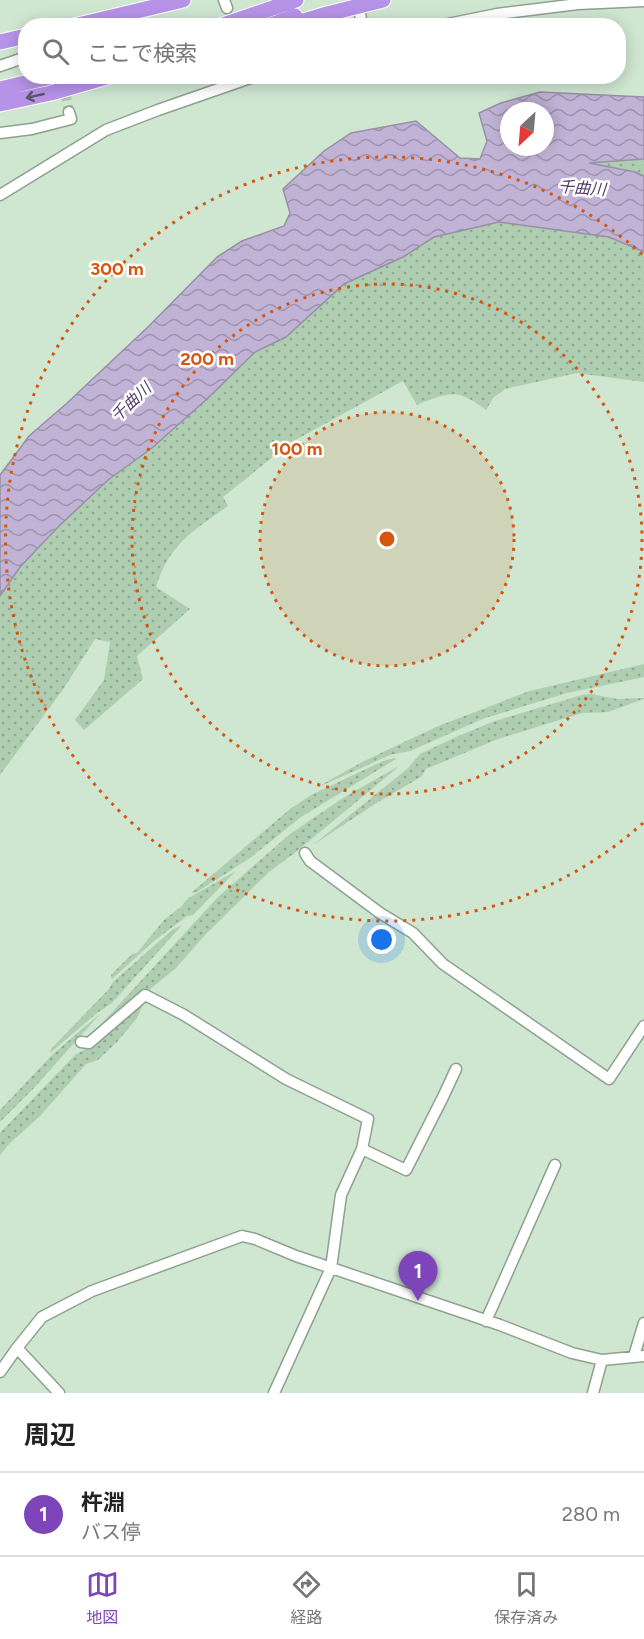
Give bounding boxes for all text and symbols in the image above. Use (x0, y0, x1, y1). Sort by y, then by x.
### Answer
search box (18, 18, 626, 84)
icon: search (39, 35, 72, 68)
text: ここで検索 (87, 40, 197, 67)
one-way arrow (26, 91, 45, 103)
north arrow (500, 102, 554, 156)
water label: 千曲川 (557, 177, 609, 199)
text: 300 m (90, 258, 144, 280)
text: 200 m (180, 348, 234, 370)
water label: 千曲川 (107, 377, 156, 425)
text: 100 m (272, 438, 322, 460)
centre of rings (377, 529, 397, 549)
your location (367, 925, 396, 954)
pin: 1 (398, 1252, 438, 1301)
text: 周辺 (24, 1419, 76, 1451)
text: 杵淵 (81, 1489, 125, 1516)
text: 1 (39, 1502, 48, 1526)
text: 280 m (562, 1502, 620, 1526)
text: バス停 (81, 1520, 141, 1544)
tab: 地図 (86, 1568, 119, 1628)
tab: 経路 (290, 1568, 323, 1628)
tab: 保存済み (494, 1568, 558, 1628)

